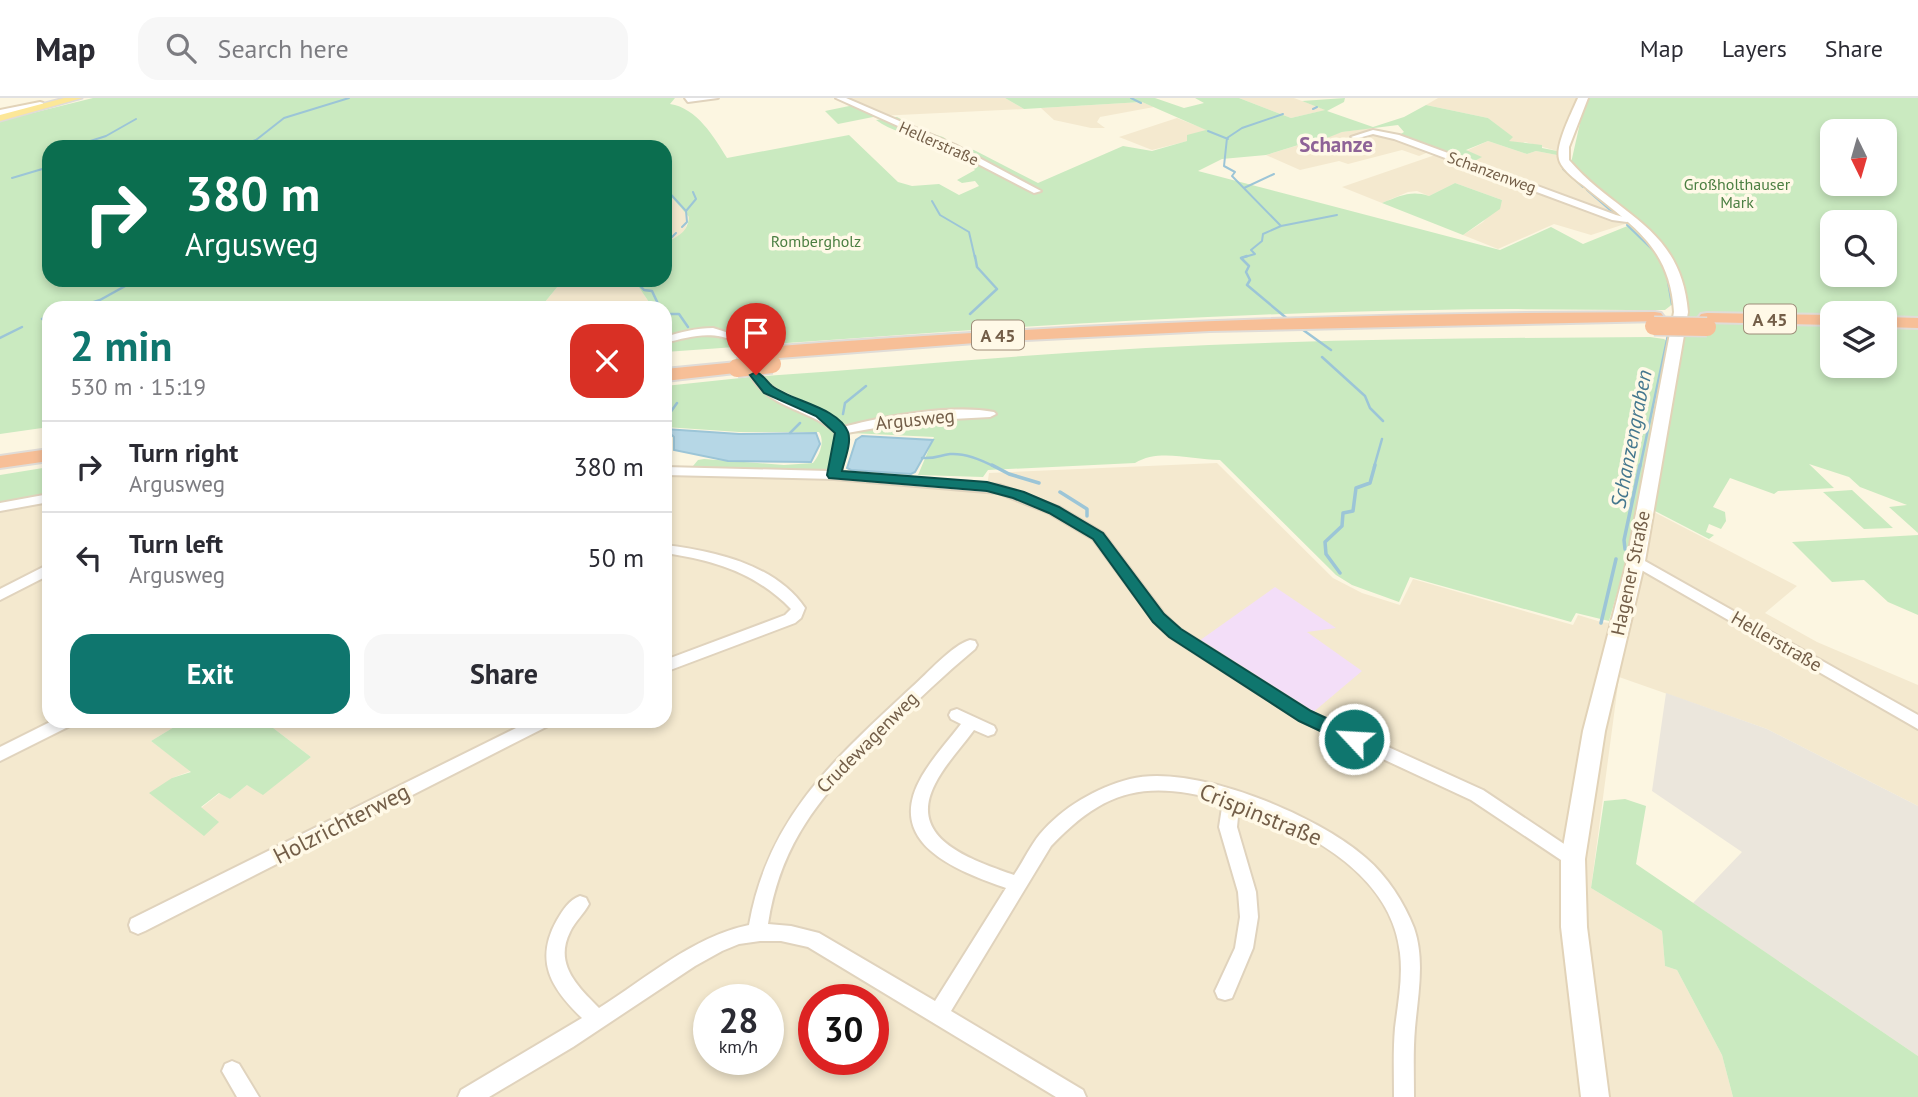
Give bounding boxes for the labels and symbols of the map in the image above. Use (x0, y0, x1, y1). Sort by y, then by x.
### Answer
street label: Hellerstraße (896, 117, 982, 169)
north arrow (1820, 119, 1897, 196)
district label: Schanze (1299, 131, 1373, 158)
street label: Schanzenweg (1445, 147, 1539, 197)
park label: Großholthauser Mark (1684, 174, 1791, 212)
park label: Rombergholz (771, 231, 861, 251)
pin (726, 303, 786, 375)
road number: A 45 (1744, 304, 1796, 334)
road number: A 45 (972, 320, 1024, 349)
water label: Schanzengraben (1604, 367, 1658, 510)
street label: Argusweg (874, 403, 956, 435)
street label: Hagener Straße (1605, 508, 1655, 638)
street label: Hellerstraße (1727, 605, 1827, 677)
street label: Crudewagenweg (811, 686, 923, 798)
position arrow (1317, 702, 1391, 776)
street label: Holzrichterweg (268, 776, 414, 870)
street label: Crispinstraße (1195, 776, 1327, 852)
speed limit sign: 30 (798, 984, 889, 1075)

